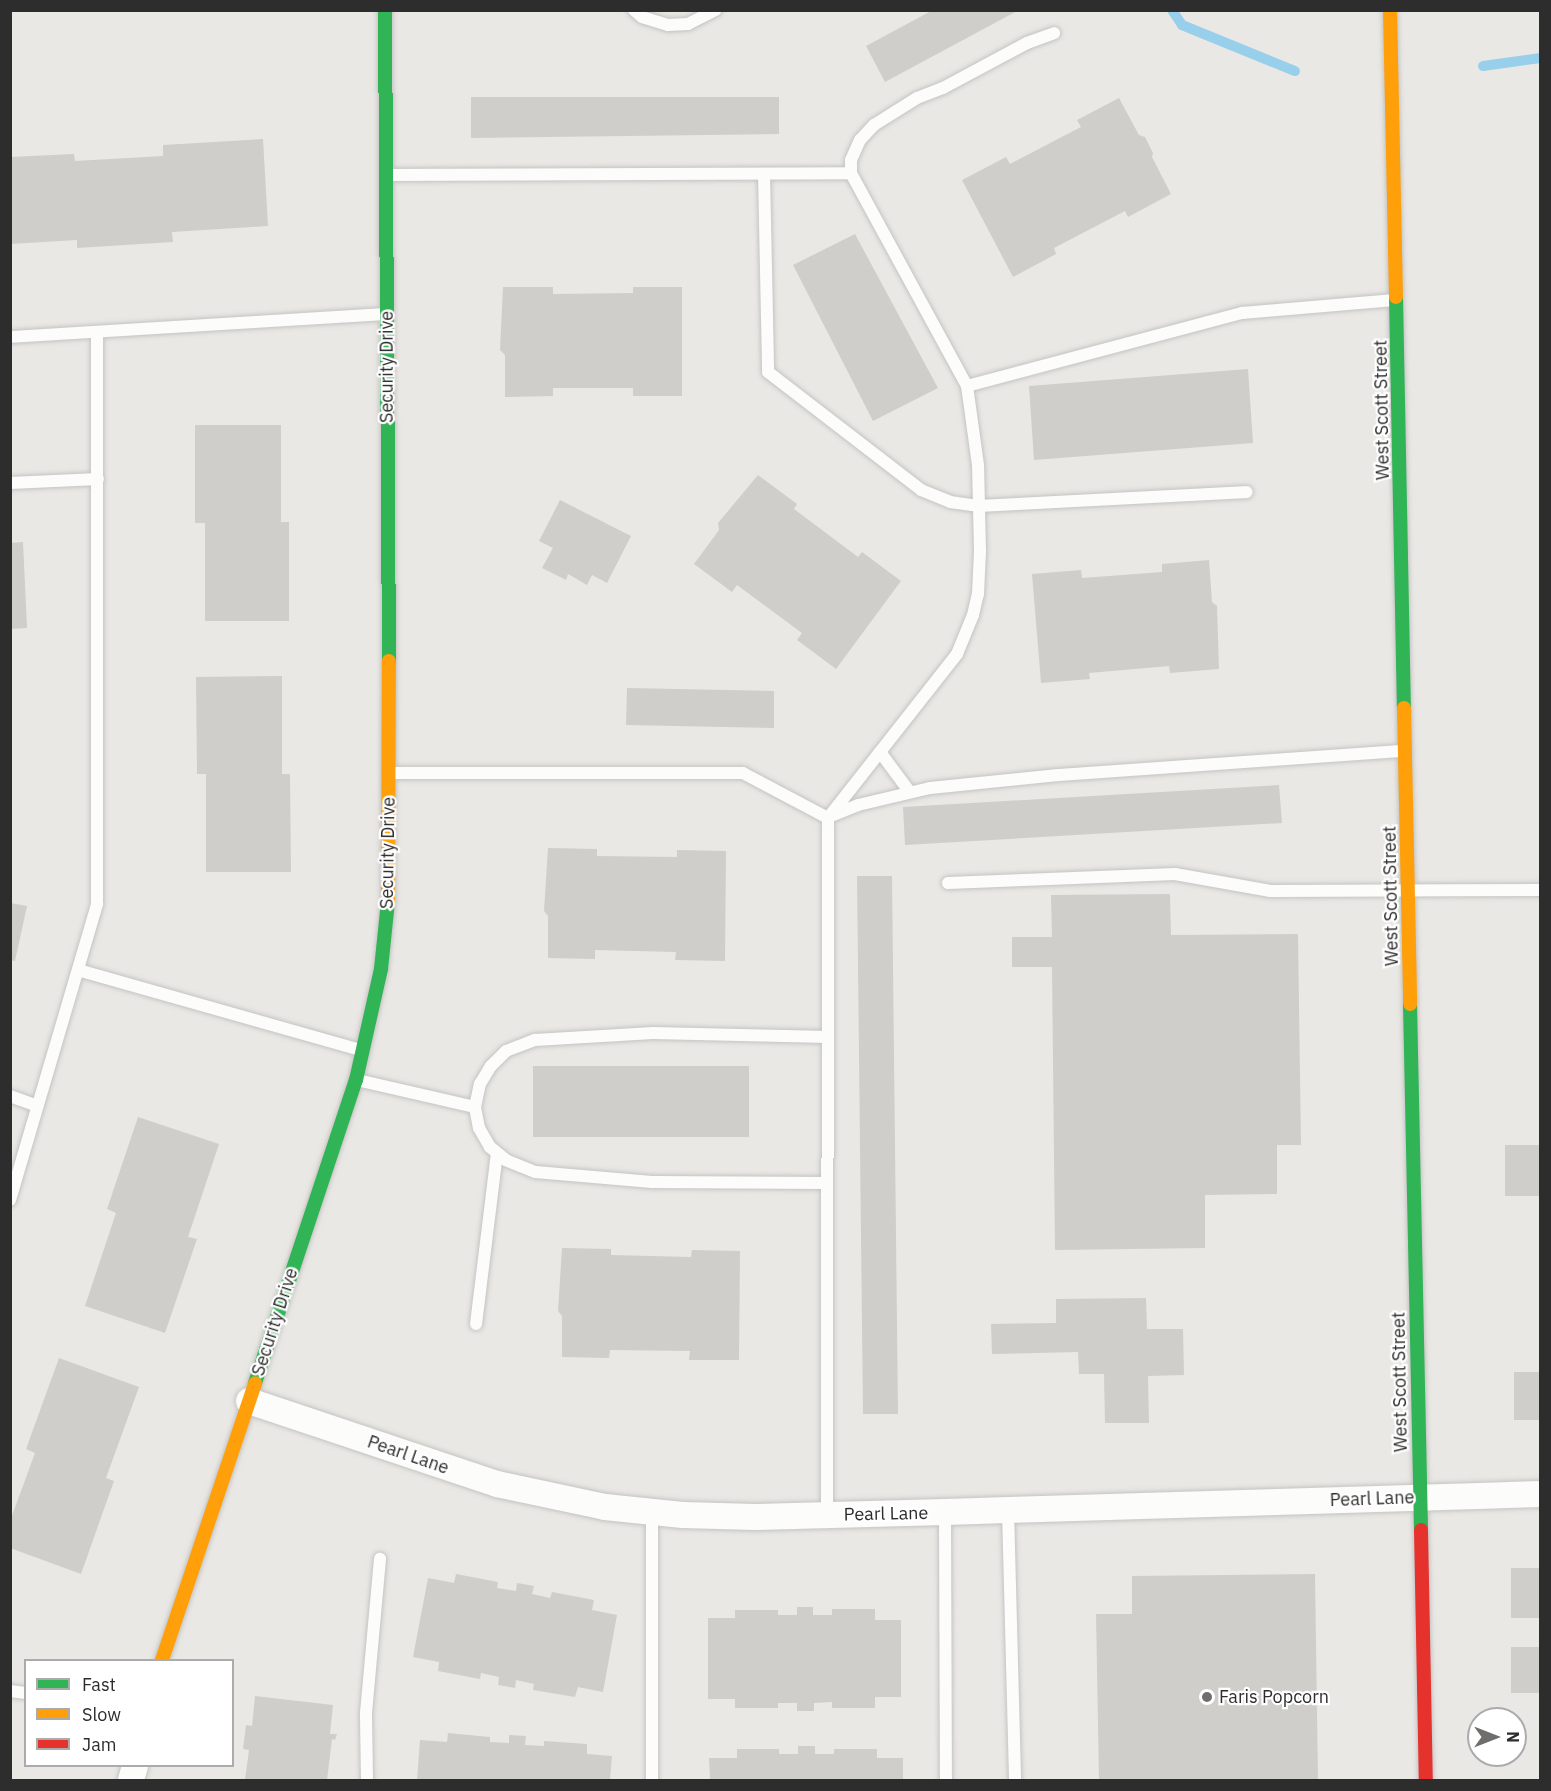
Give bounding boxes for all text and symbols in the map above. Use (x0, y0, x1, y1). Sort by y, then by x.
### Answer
street label: Security Drive (376, 311, 398, 423)
street label: West Scott Street (1370, 340, 1394, 480)
street label: Security Drive (376, 797, 400, 909)
street label: West Scott Street (1379, 826, 1403, 966)
street label: Security Drive (247, 1265, 303, 1379)
street label: West Scott Street (1388, 1312, 1412, 1452)
street label: Pearl Lane (365, 1431, 451, 1479)
street label: Pearl Lane (1329, 1487, 1415, 1511)
street label: Pearl Lane (844, 1502, 928, 1526)
legend (24, 1659, 234, 1767)
text: Fast (82, 1673, 116, 1696)
place label: Faris Popcorn (1219, 1686, 1329, 1708)
marker: Faris Popcorn (1200, 1690, 1214, 1704)
text: Slow (82, 1703, 121, 1726)
north arrow (1467, 1707, 1527, 1767)
text: N (1503, 1731, 1523, 1743)
text: Jam (82, 1733, 117, 1756)

